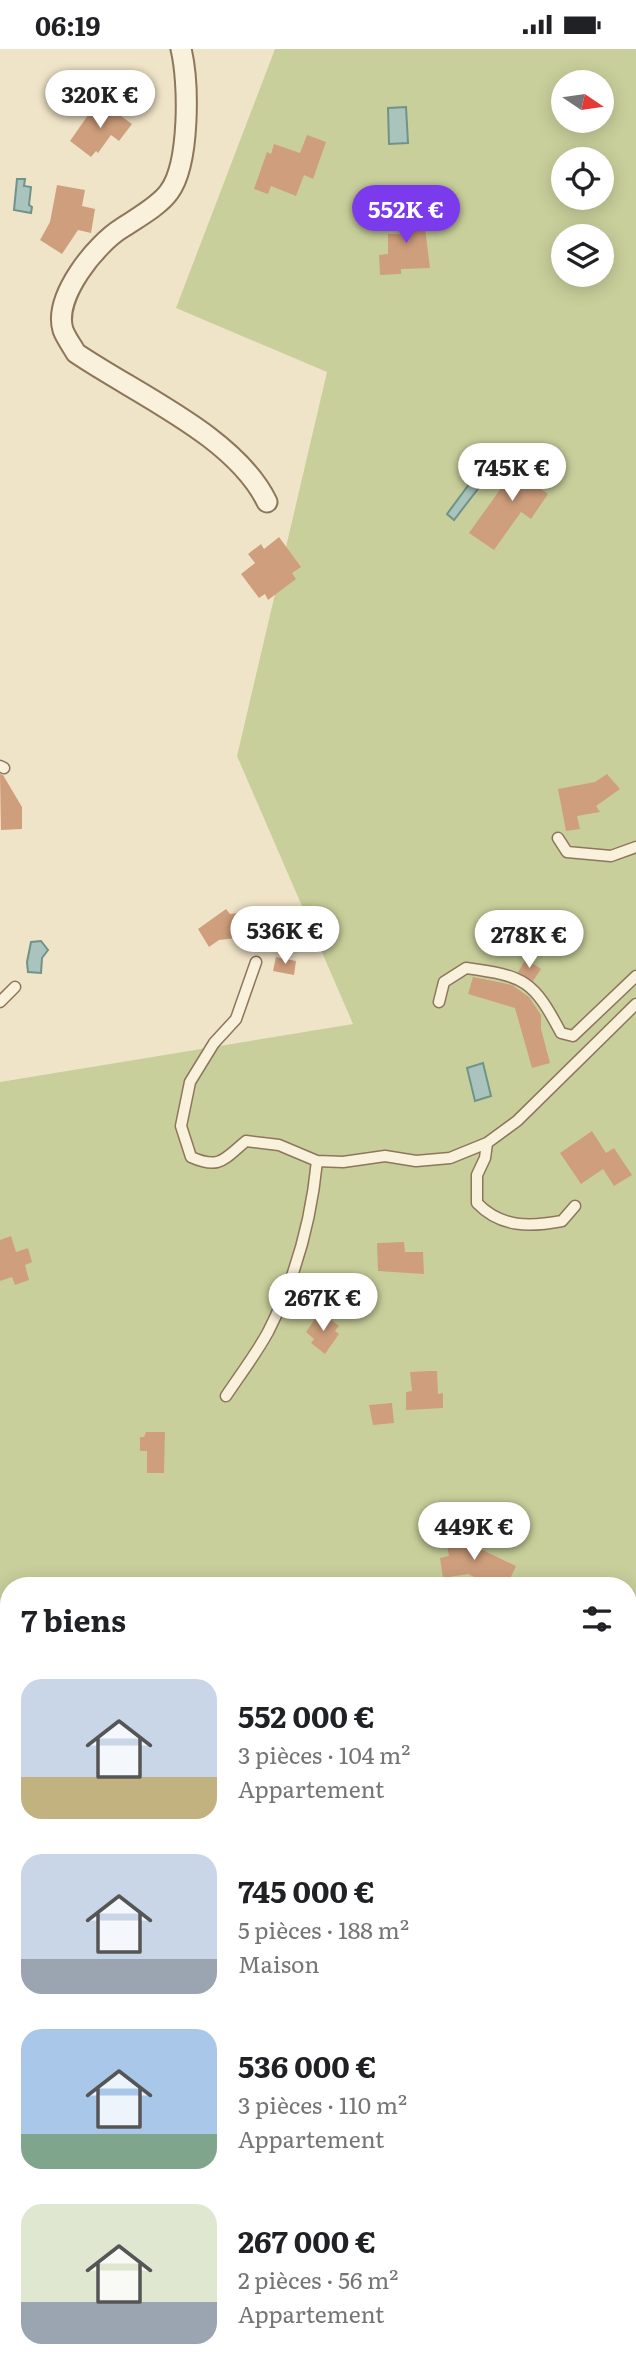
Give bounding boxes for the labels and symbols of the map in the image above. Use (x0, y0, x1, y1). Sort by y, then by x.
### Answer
north arrow (551, 70, 614, 133)
pin: 320K € (43, 71, 157, 130)
pin: 552K € (349, 185, 463, 245)
pin: 745K € (455, 443, 569, 503)
pin: 536K € (228, 907, 342, 966)
pin: 278K € (472, 911, 586, 970)
pin: 267K € (266, 1273, 380, 1333)
pin: 449K € (417, 1503, 531, 1562)

